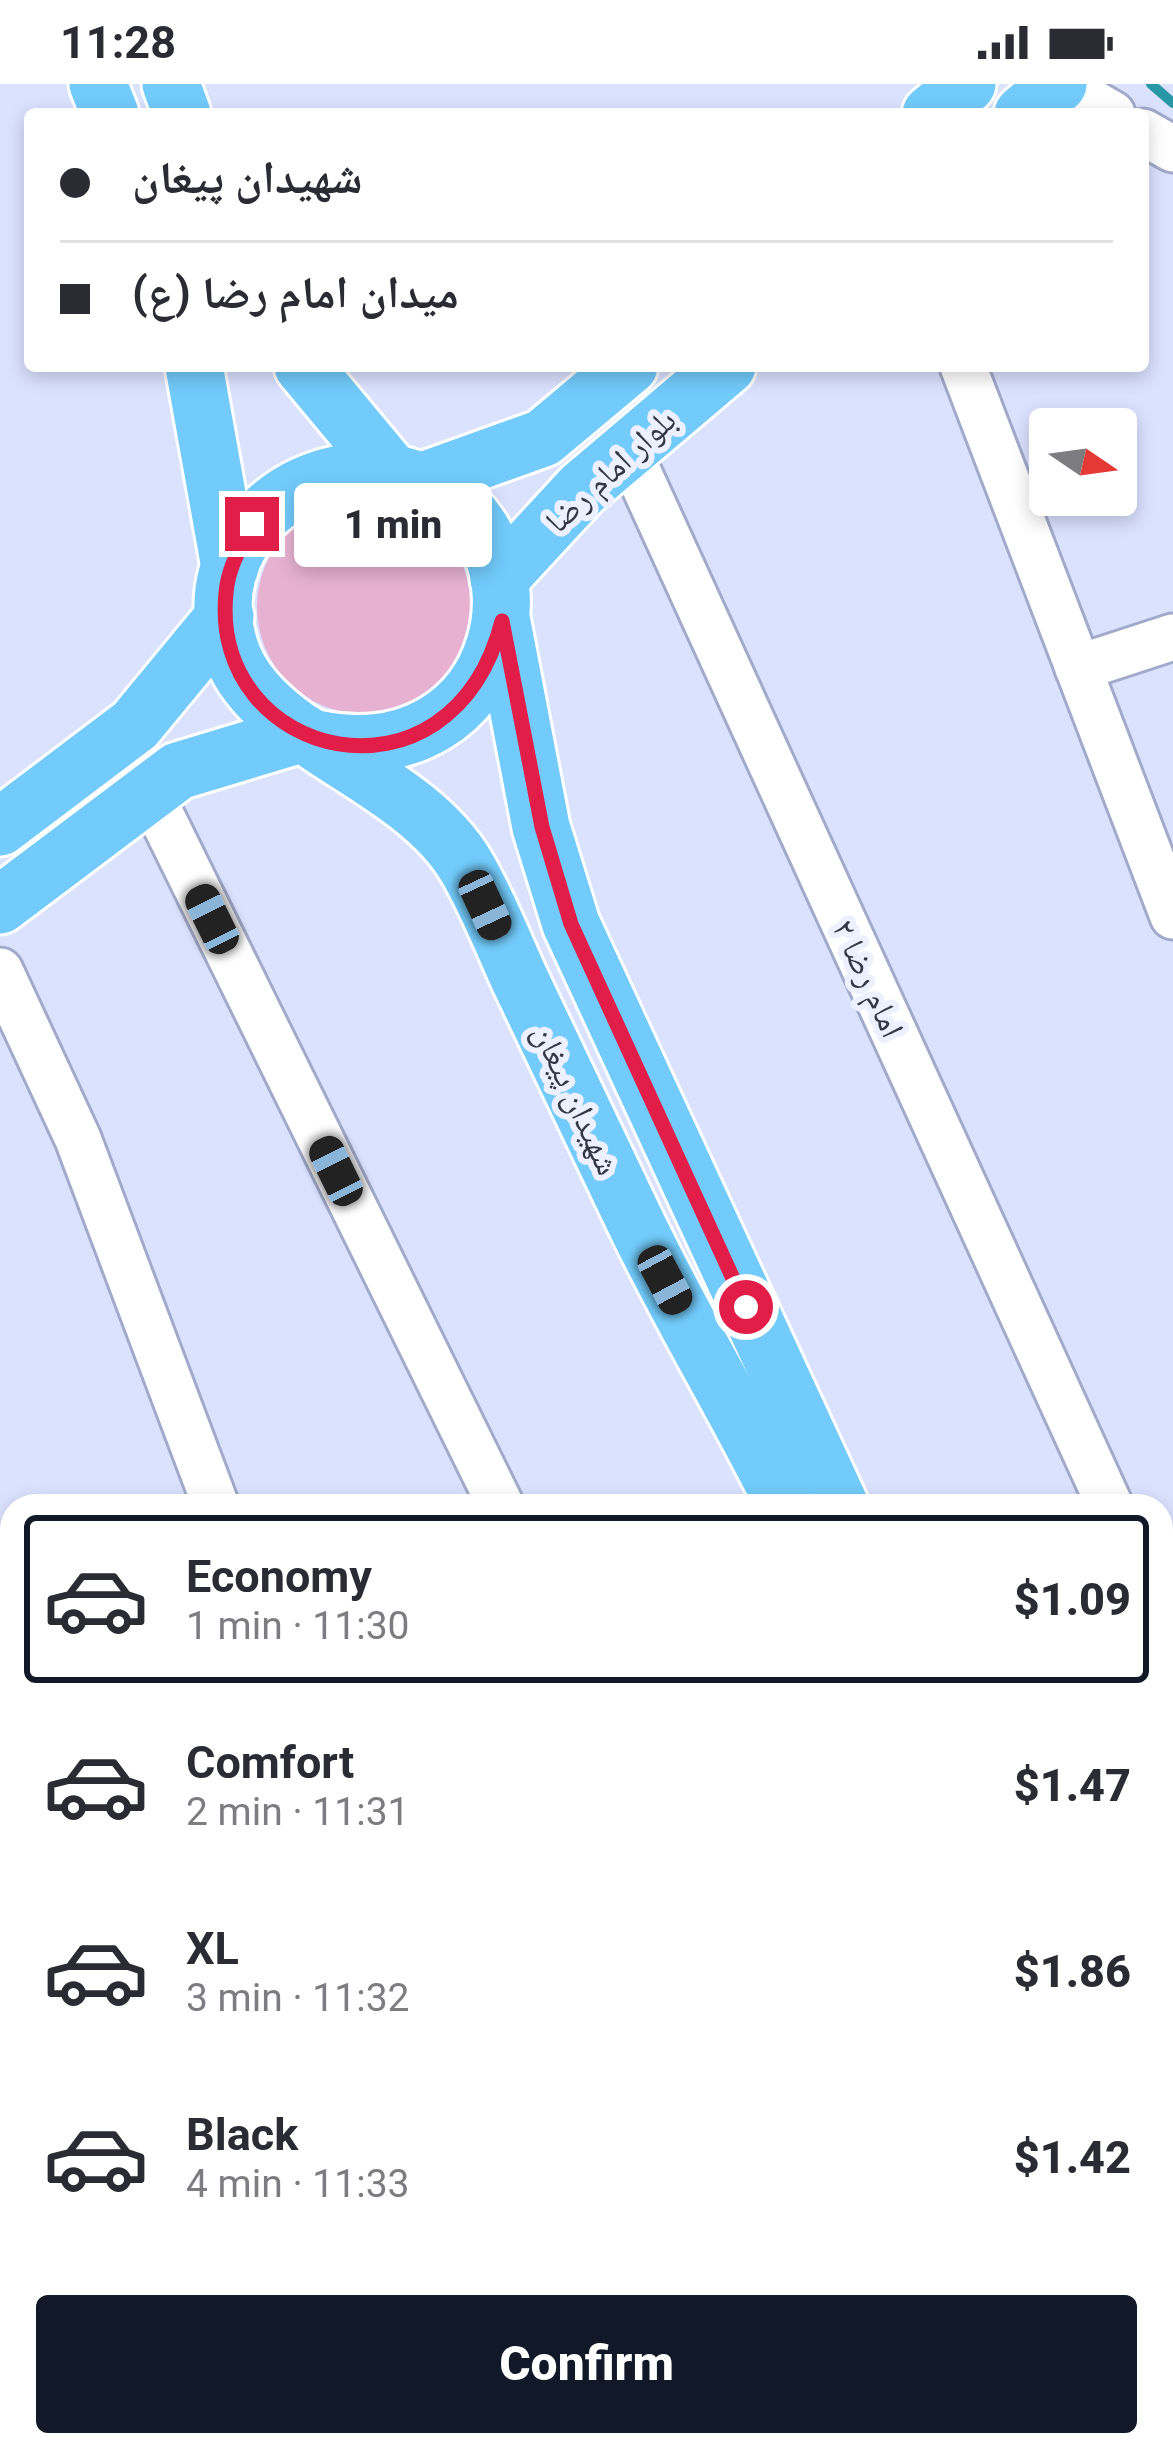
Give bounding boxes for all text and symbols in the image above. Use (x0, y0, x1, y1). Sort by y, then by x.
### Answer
text: 11:28 (60, 16, 176, 69)
text: شهیدان پیغان (132, 151, 362, 204)
text: میدان امام رضا (ع) (132, 266, 459, 319)
street label: بلوار امام رضا (537, 400, 685, 542)
north arrow (1029, 408, 1137, 516)
map controls (1029, 408, 1137, 516)
callout: 1 min (294, 482, 492, 566)
route end (225, 497, 279, 551)
text: 1 min (344, 502, 442, 548)
car (453, 865, 517, 945)
car (180, 879, 244, 959)
street label: امام رضا ۲ (823, 913, 913, 1044)
street label: شهیدان پیغان (524, 1018, 628, 1181)
car (304, 1131, 368, 1211)
car (632, 1240, 698, 1320)
route start (719, 1280, 773, 1334)
icon: car (42, 1545, 150, 1653)
text: Economy (186, 1550, 372, 1603)
text: $1.09 (1014, 1573, 1131, 1626)
text: 1 min · 11:30 (186, 1603, 409, 1649)
icon: car (42, 1731, 150, 1839)
text: Comfort (186, 1736, 354, 1789)
text: $1.47 (1014, 1759, 1131, 1812)
text: 2 min · 11:31 (186, 1789, 409, 1835)
icon: car (42, 1917, 150, 2025)
text: XL (186, 1922, 239, 1975)
text: $1.86 (1014, 1945, 1131, 1998)
text: 3 min · 11:32 (186, 1975, 409, 2021)
icon: car (42, 2103, 150, 2211)
text: Black (186, 2108, 298, 2161)
text: $1.42 (1014, 2131, 1131, 2184)
text: 4 min · 11:33 (186, 2161, 409, 2207)
button: Confirm (36, 2295, 1137, 2433)

